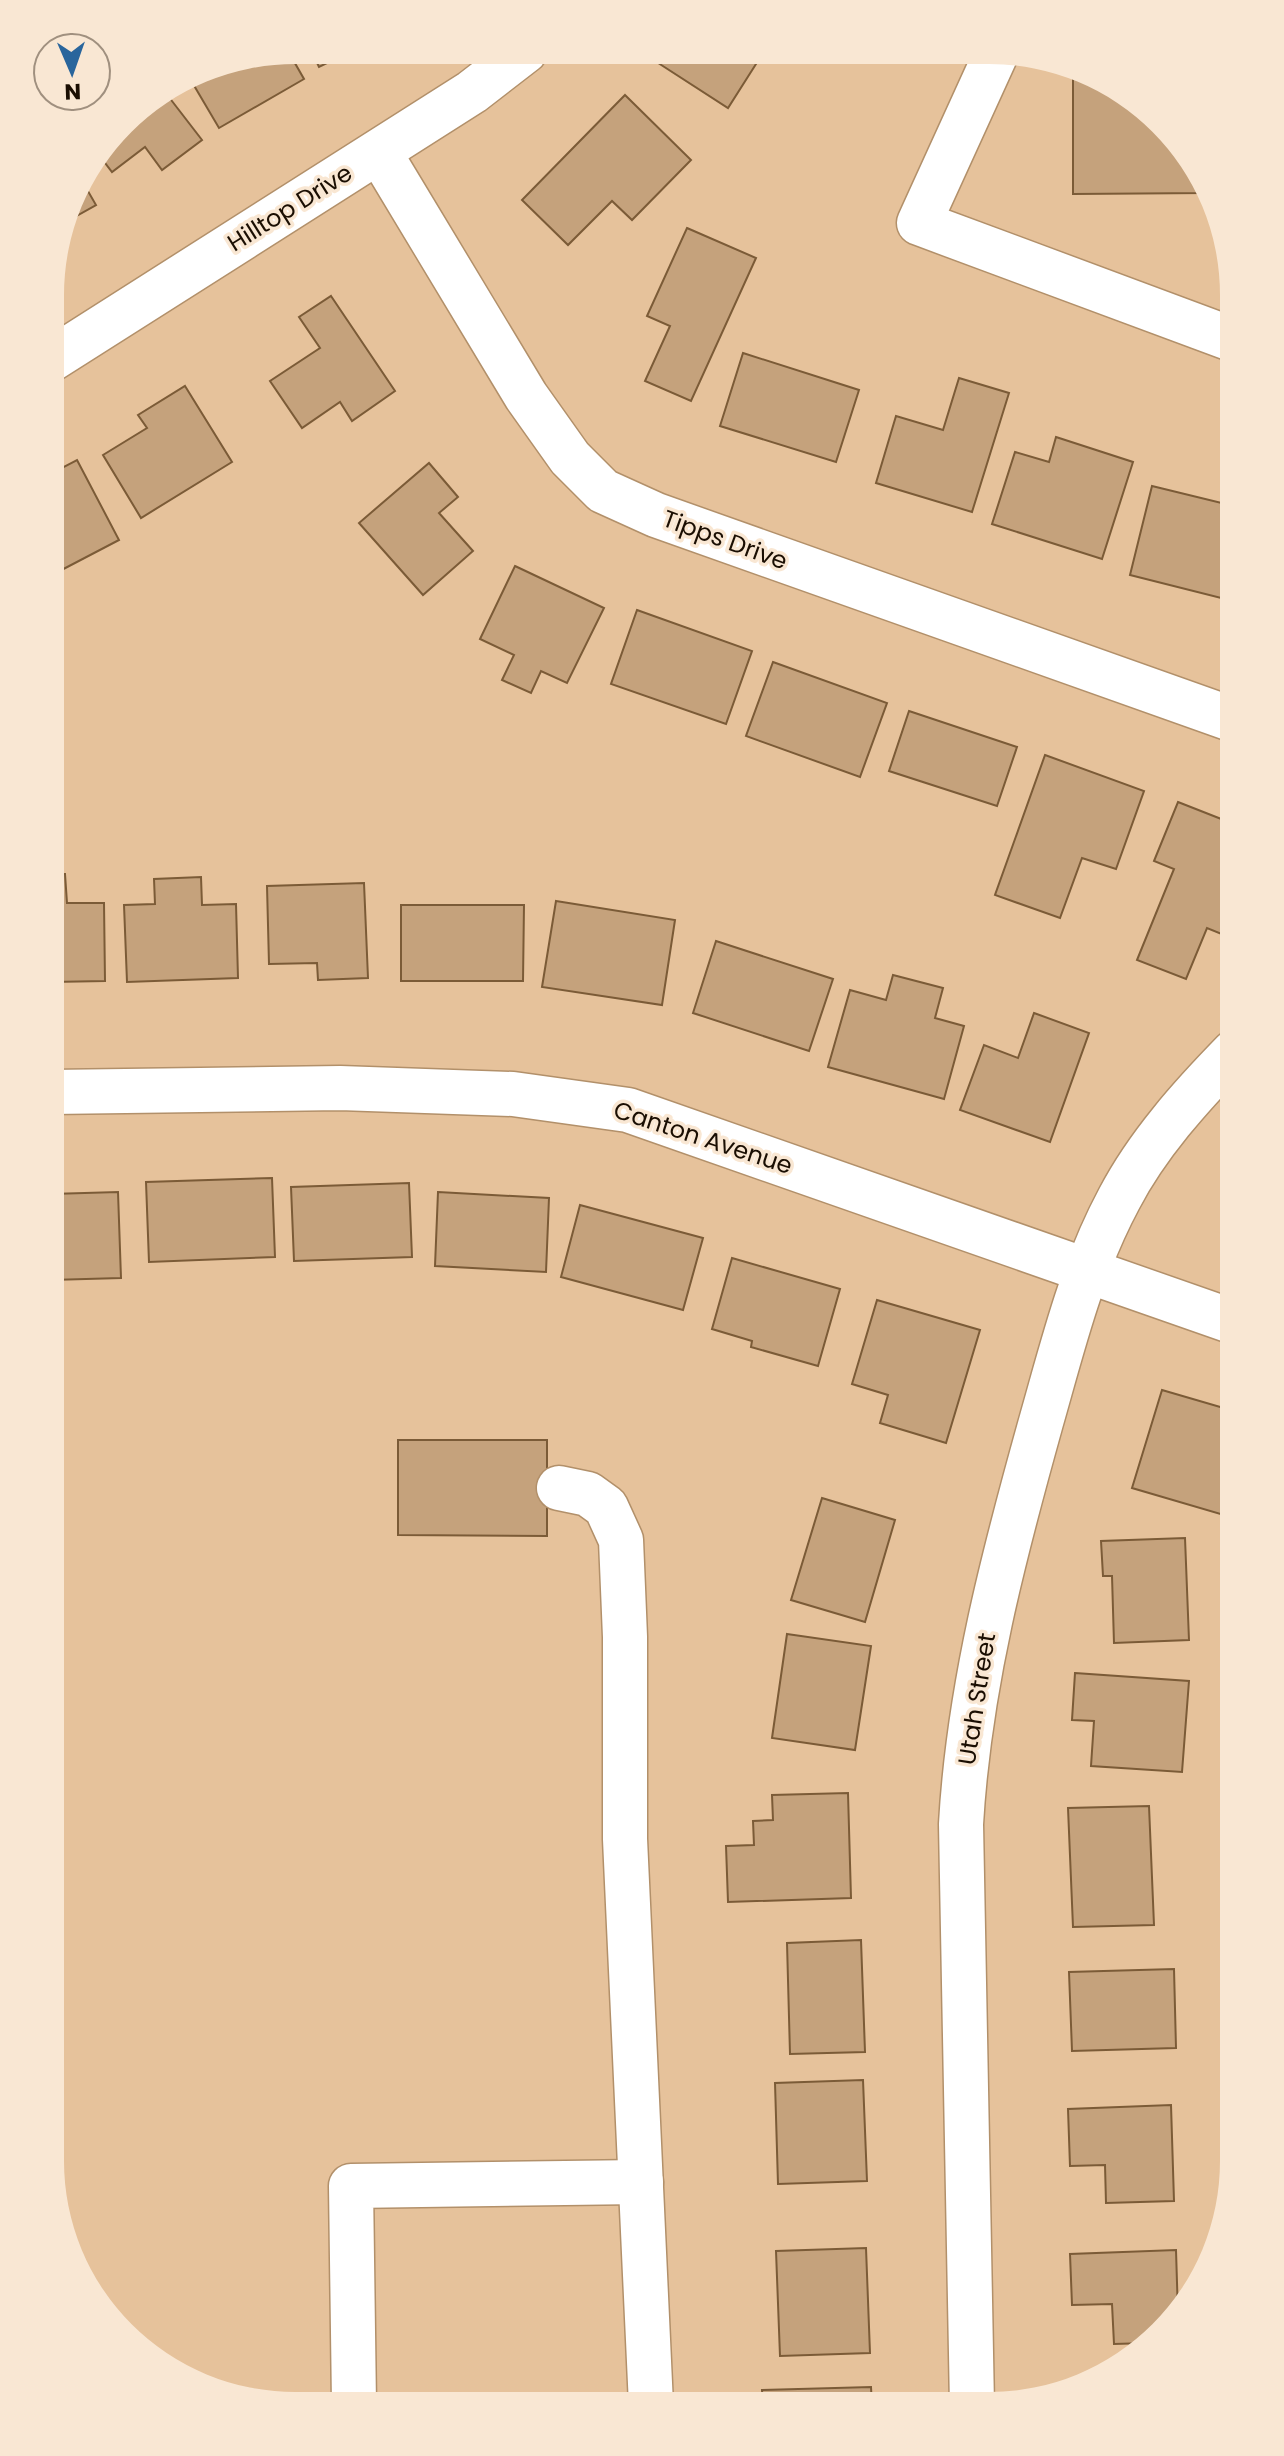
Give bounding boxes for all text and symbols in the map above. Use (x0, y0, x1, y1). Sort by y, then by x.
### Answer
north arrow (32, 32, 112, 112)
text: N (64, 76, 81, 107)
street label: Hilltop Drive (221, 156, 358, 259)
street label: Tipps Drive (658, 502, 792, 577)
street label: Canton Avenue (610, 1093, 797, 1182)
street label: Utah Street (950, 1631, 1003, 1767)

